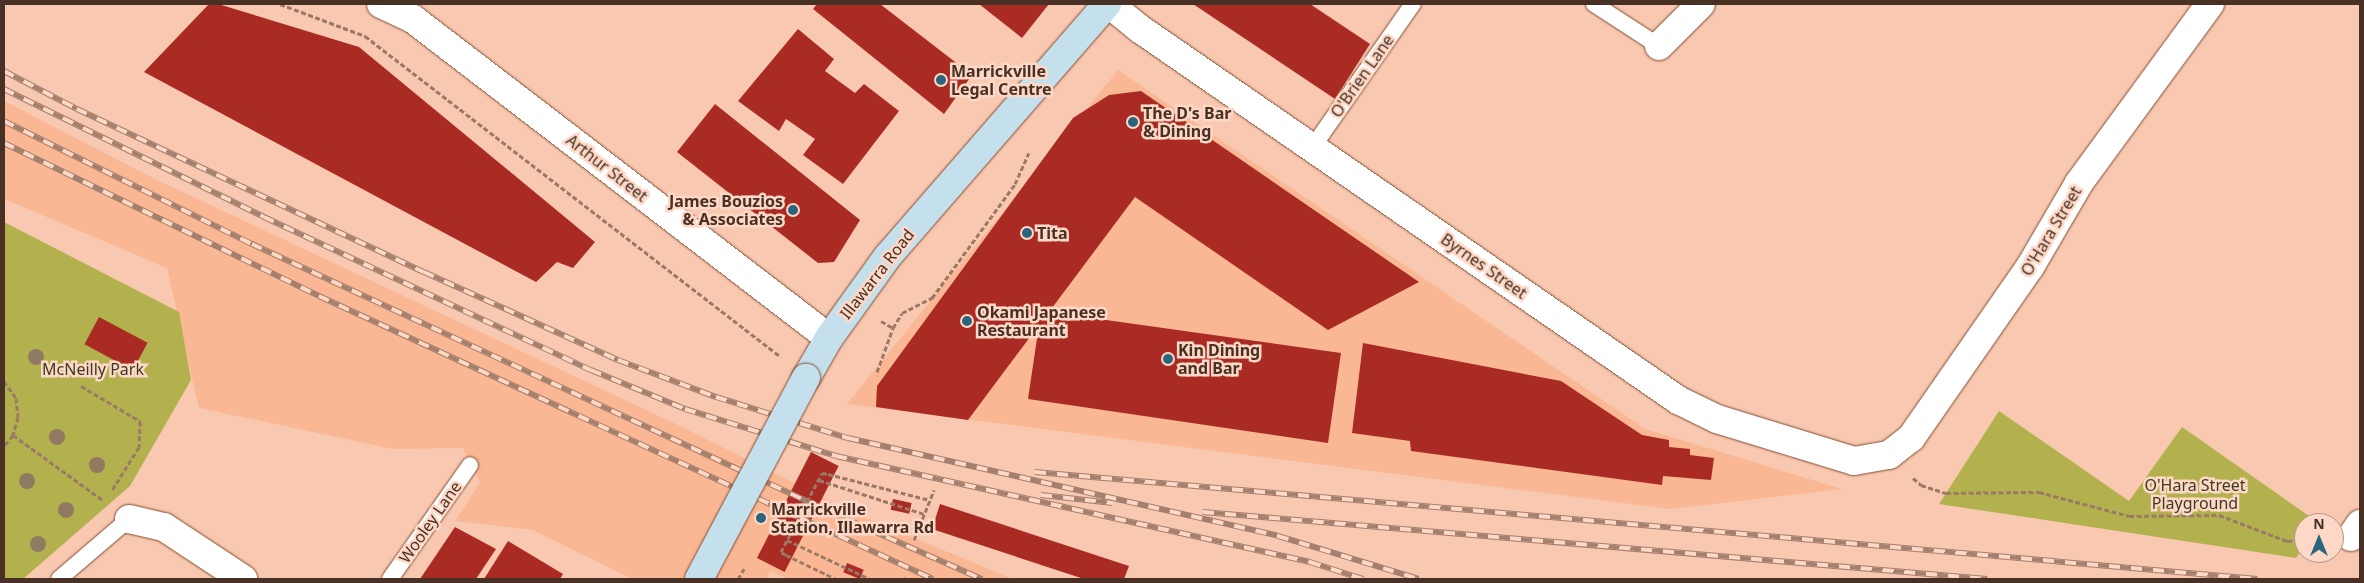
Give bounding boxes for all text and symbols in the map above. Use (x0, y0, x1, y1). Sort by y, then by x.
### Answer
street label: O'Brien Lane (1326, 31, 1398, 121)
place label: Marrickville Legal Centre (951, 61, 1052, 99)
marker: Marrickville Legal Centre (935, 74, 947, 86)
place label: The D's Bar & Dining (1143, 103, 1231, 141)
marker: The D's Bar & Dining (1127, 116, 1139, 128)
street label: Arthur Street (563, 130, 651, 206)
street label: O'Hara Street (2017, 183, 2085, 279)
place label: James Bouzios & Associates (669, 191, 783, 229)
marker: James Bouzios & Associates (787, 204, 799, 216)
place label: Tita (1037, 223, 1068, 243)
street label: Illawarra Road (836, 225, 918, 323)
marker: Tita (1021, 227, 1033, 239)
street label: Byrnes Street (1437, 229, 1531, 303)
place label: Okami Japanese Restaurant (977, 302, 1106, 340)
marker: Okami Japanese Restaurant (961, 315, 973, 327)
place label: Kin Dining and Bar (1178, 340, 1260, 378)
marker: Kin Dining and Bar (1162, 353, 1174, 365)
park label: McNeilly Park (42, 359, 144, 379)
park label: O'Hara Street Playground (2144, 475, 2246, 513)
street label: Wooley Lane (395, 477, 465, 567)
place label: Marrickville Station, Illawarra Rd (771, 499, 934, 537)
marker: Marrickville Station, Illawarra Rd (755, 512, 767, 524)
north arrow (2294, 513, 2344, 563)
text: N (2313, 514, 2325, 533)

